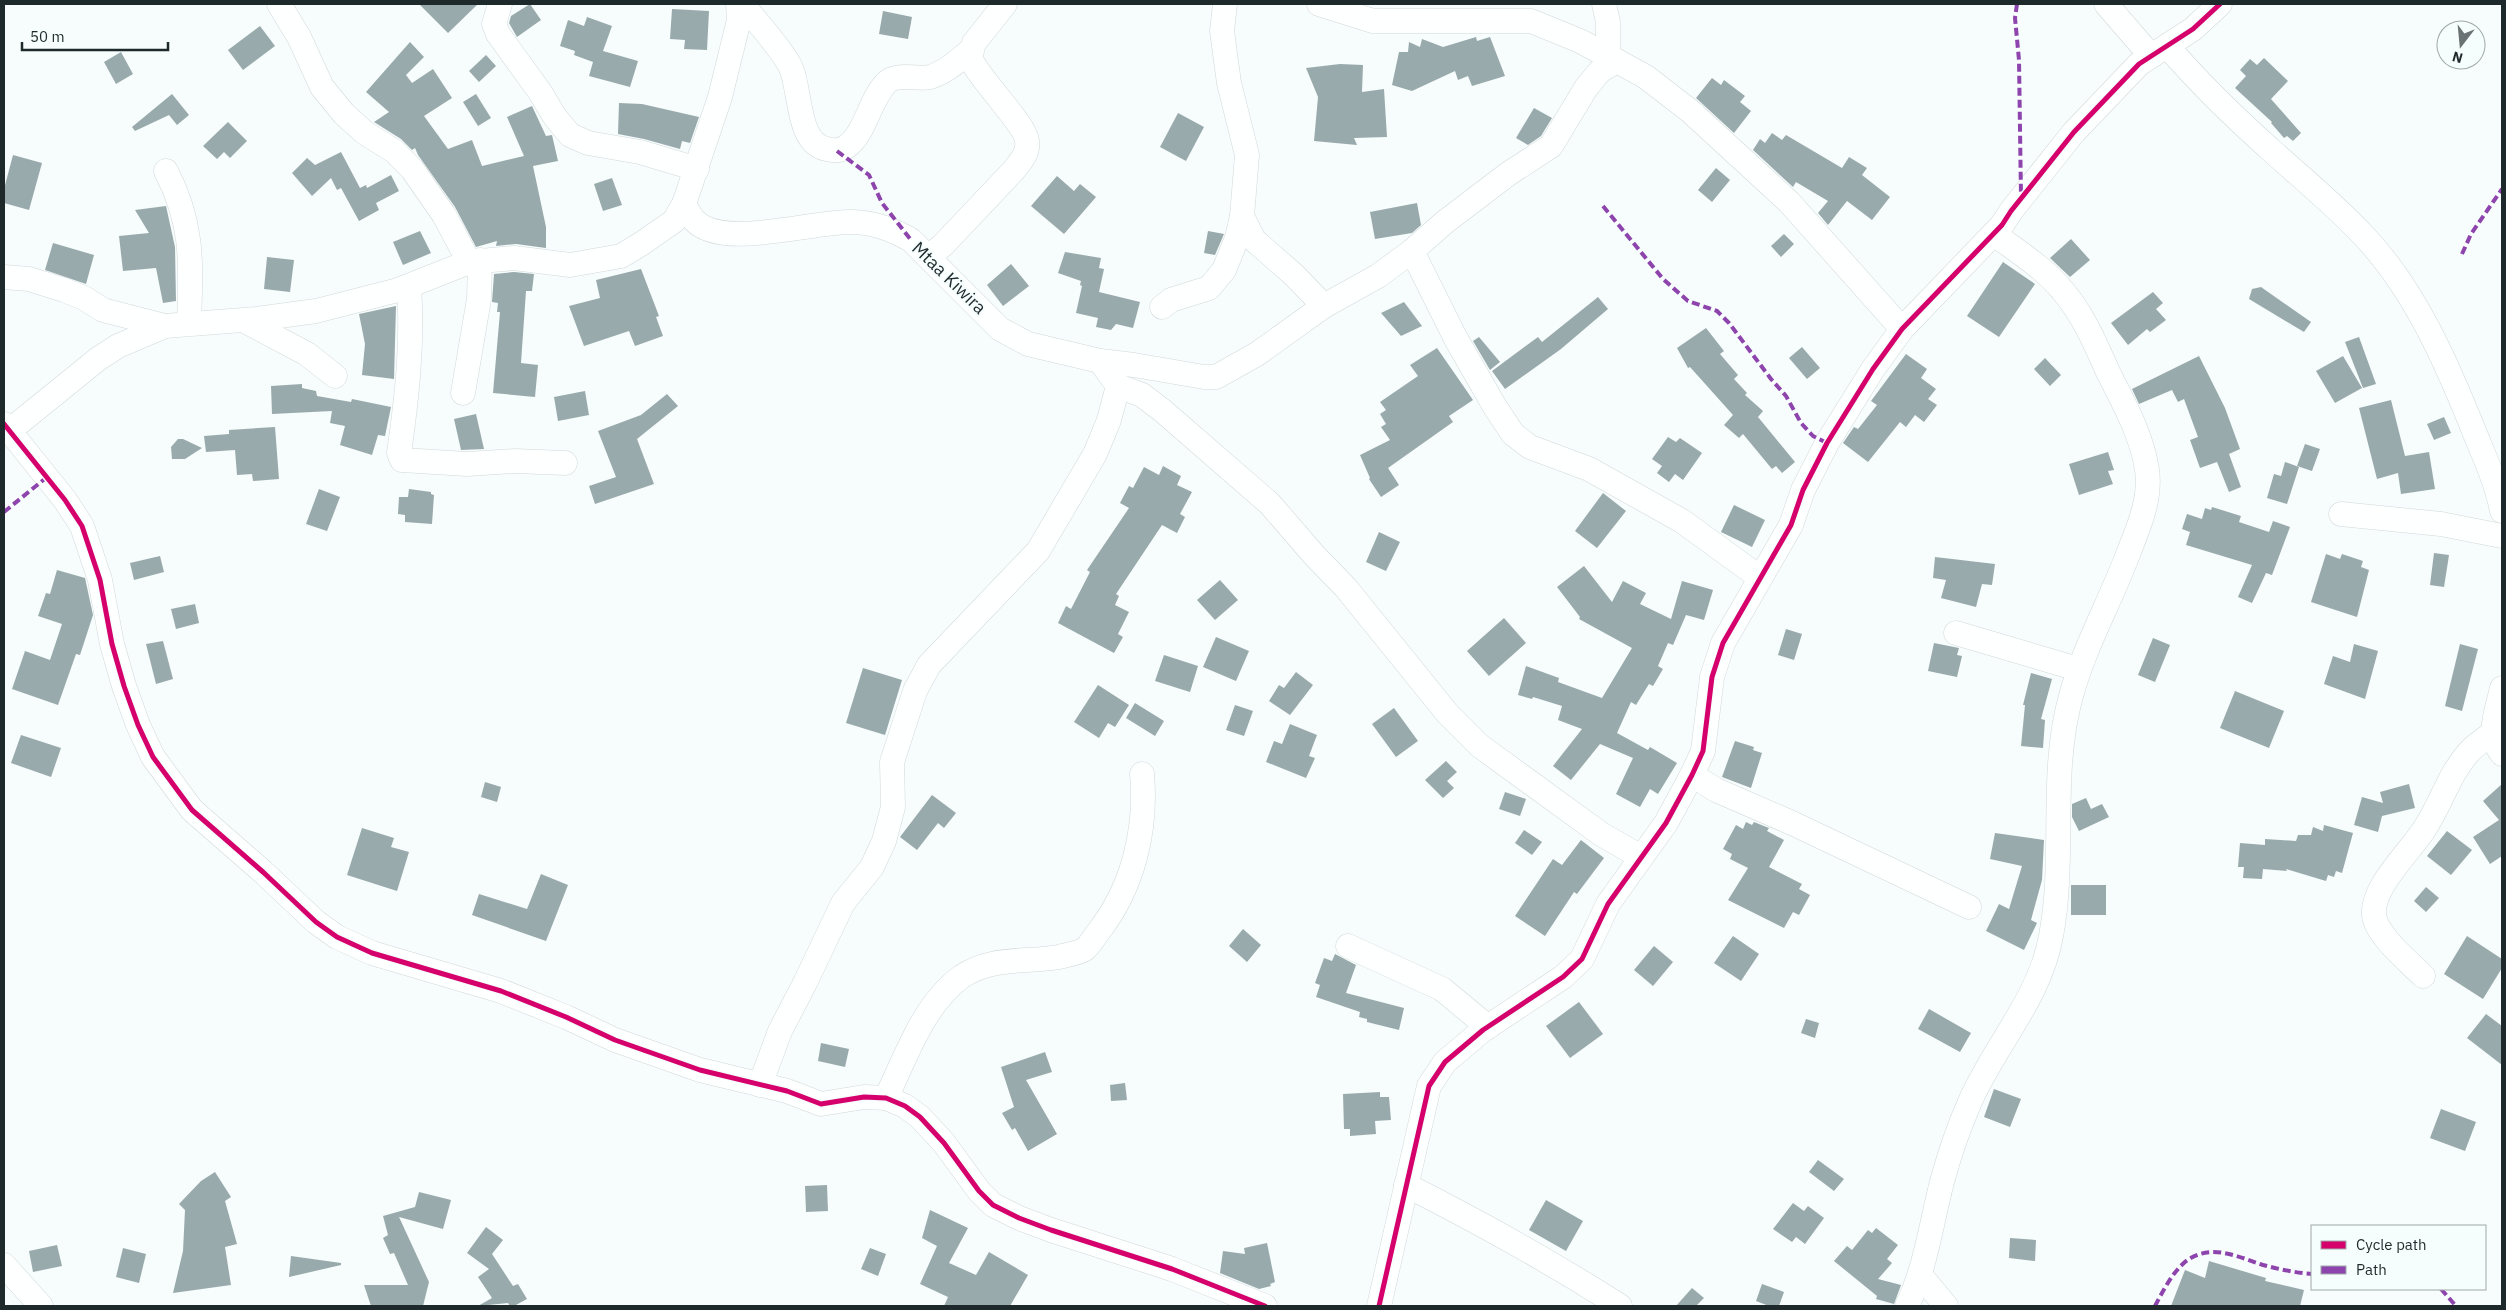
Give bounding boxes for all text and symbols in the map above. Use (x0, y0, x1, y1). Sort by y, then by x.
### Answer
scale bar (22, 20, 169, 52)
north arrow (2436, 20, 2486, 70)
text: 50 m (30, 27, 65, 46)
text: N (2450, 47, 2465, 68)
street label: Mtaa Kiwira (907, 236, 992, 319)
legend (2311, 1225, 2486, 1290)
text: Cycle path (2356, 1235, 2427, 1254)
text: Path (2356, 1260, 2387, 1279)

